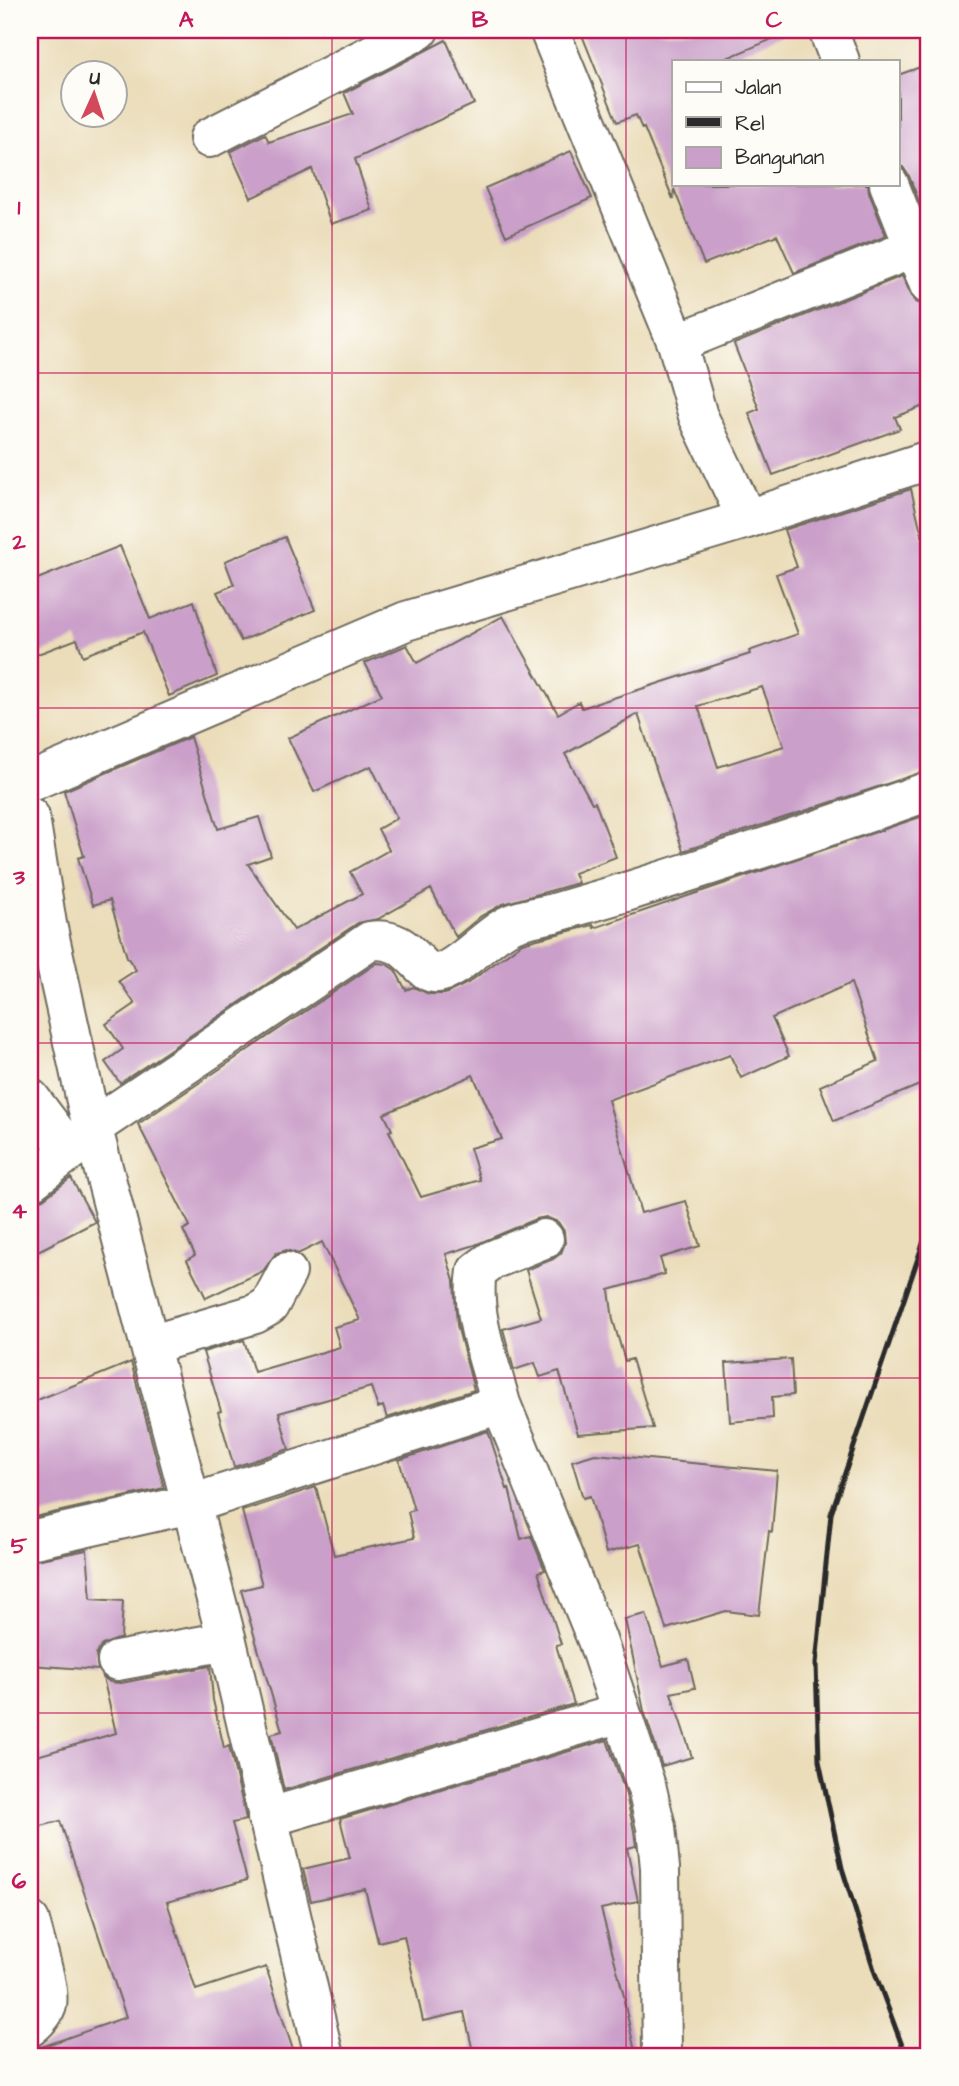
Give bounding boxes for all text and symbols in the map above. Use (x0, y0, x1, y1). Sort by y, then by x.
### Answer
text: A (179, 4, 194, 36)
text: B (472, 4, 489, 36)
text: C (766, 4, 783, 36)
north arrow (60, 60, 130, 130)
legend (672, 60, 900, 186)
text: U (89, 65, 101, 92)
text: Jalan (735, 73, 781, 102)
text: Rel (735, 109, 765, 138)
text: Bangunan (735, 143, 824, 174)
text: 1 (18, 191, 21, 223)
text: 2 (11, 526, 26, 558)
text: 3 (12, 861, 25, 893)
text: 4 (11, 1195, 27, 1227)
text: 5 (11, 1530, 28, 1562)
text: 6 (12, 1865, 27, 1897)

